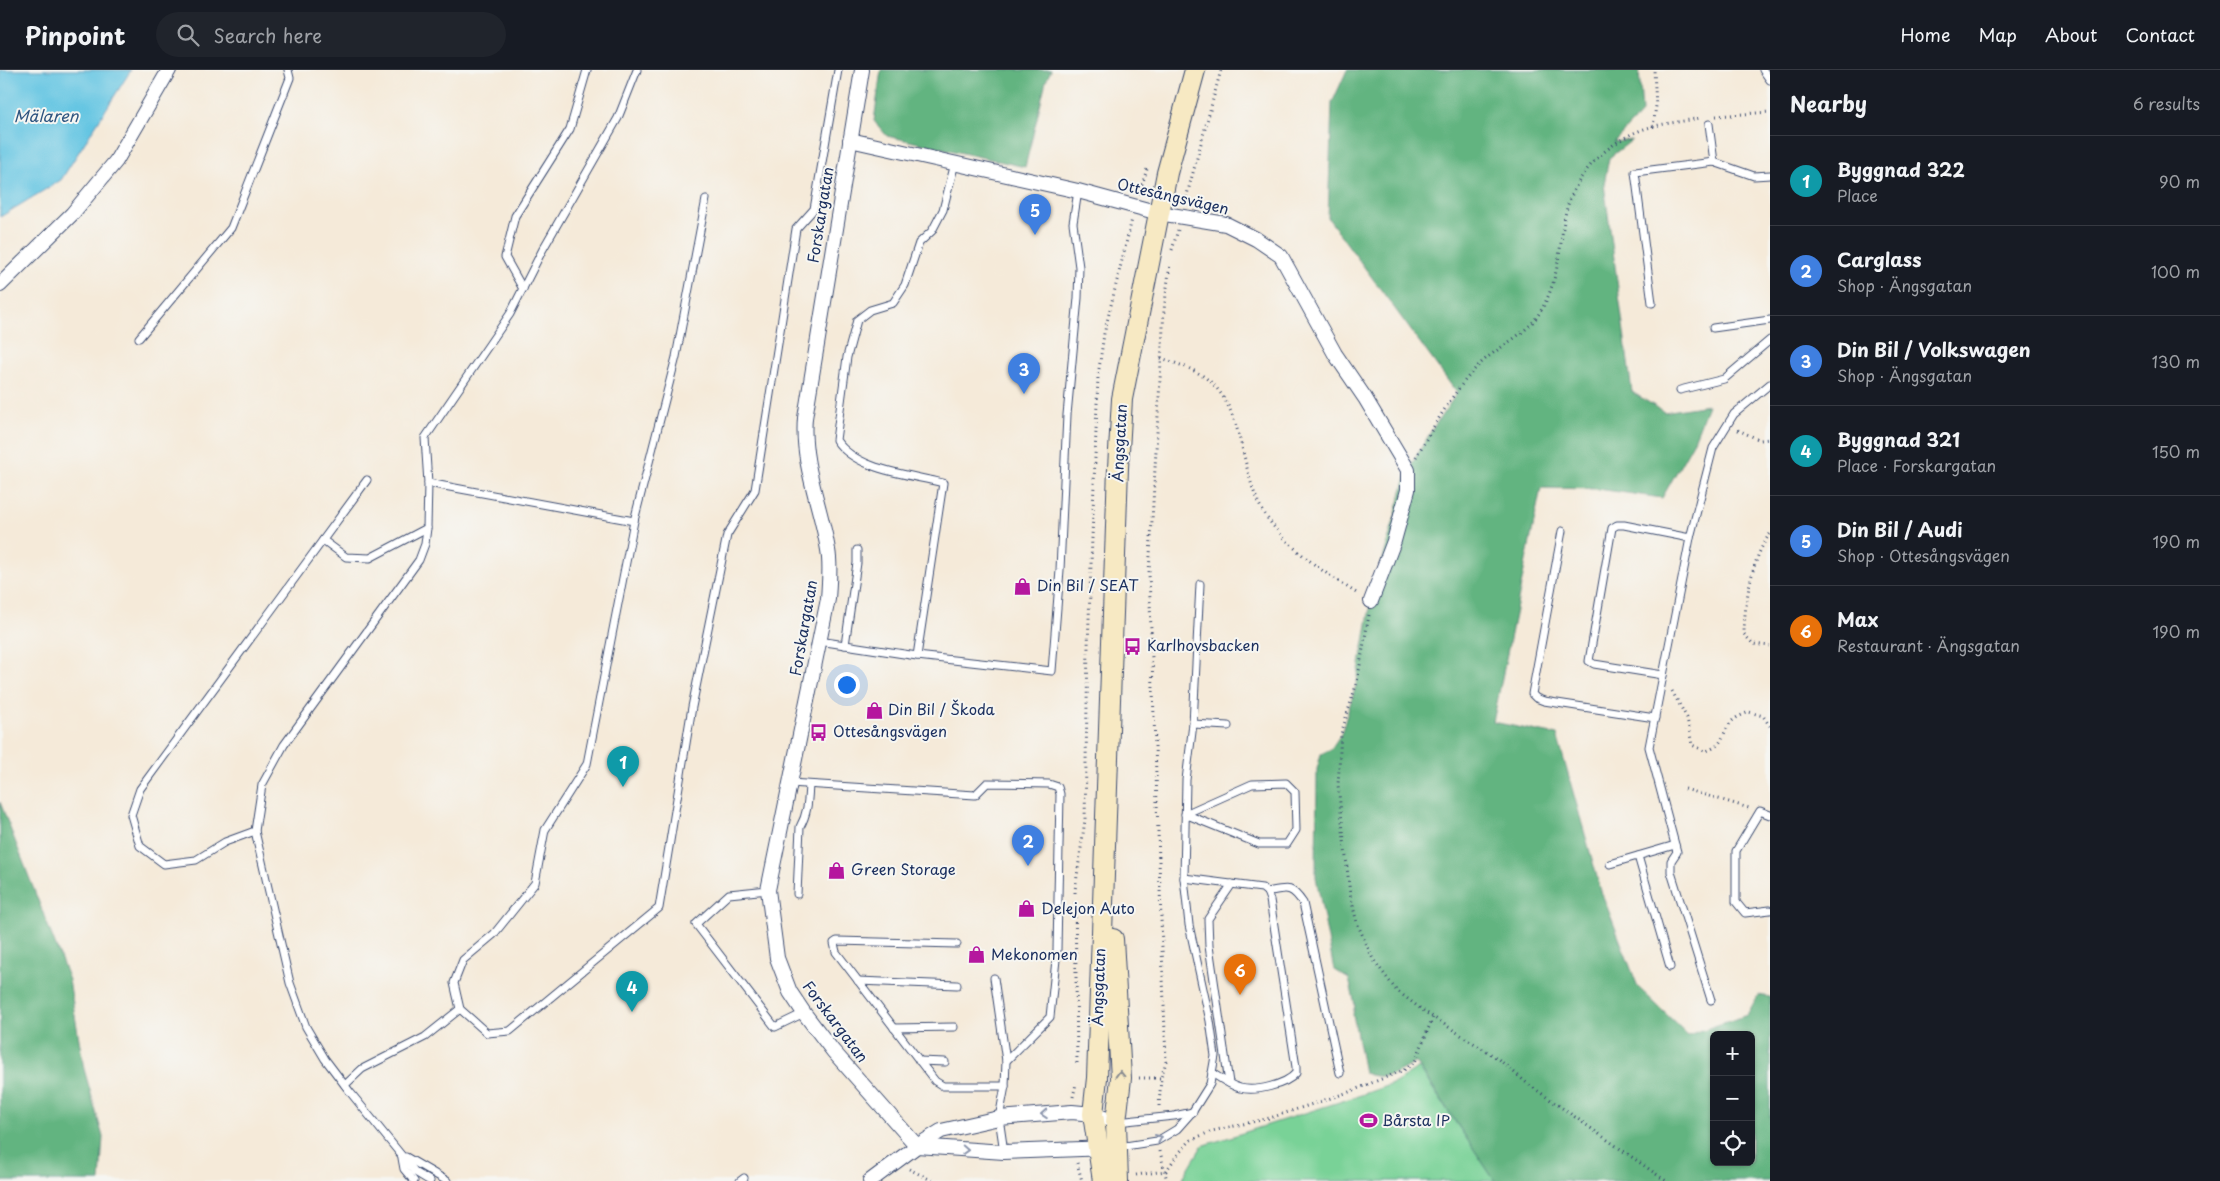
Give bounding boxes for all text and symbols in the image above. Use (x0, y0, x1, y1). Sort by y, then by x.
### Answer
search box (156, 12, 506, 57)
text: Pinpoint (25, 17, 126, 53)
icon: search (174, 21, 202, 49)
text: Search here (214, 21, 322, 49)
text: Home (1900, 21, 1950, 48)
text: Map (1978, 21, 2017, 48)
text: About (2045, 21, 2097, 48)
text: Contact (2125, 21, 2195, 48)
text: Nearby (1790, 87, 1867, 119)
text: 6 results (2133, 91, 2200, 115)
water label: Mälaren (14, 103, 80, 127)
text: Byggnad 322 (1837, 155, 1965, 183)
street label: Forskargatan (801, 165, 838, 265)
text: 1 (1802, 169, 1810, 193)
text: 90 m (2159, 169, 2200, 193)
street label: Ottesångsvägen (1115, 172, 1231, 220)
text: Place (1837, 183, 1878, 207)
pin: 5 (1019, 194, 1051, 235)
text: Carglass (1837, 245, 1921, 273)
text: 2 (1800, 259, 1812, 283)
text: 100 m (2151, 259, 2200, 283)
text: Shop · Ängsgatan (1837, 273, 1972, 297)
text: Din Bil / Volkswagen (1837, 335, 2031, 363)
text: 3 (1801, 349, 1811, 373)
text: 130 m (2152, 349, 2200, 373)
pin: 3 (1008, 353, 1040, 394)
text: Shop · Ängsgatan (1837, 363, 1972, 387)
street label: Ängsgatan (1105, 403, 1132, 482)
text: Byggnad 321 (1837, 425, 1960, 453)
text: 4 (1801, 439, 1811, 463)
text: 150 m (2152, 439, 2200, 463)
text: Place · Forskargatan (1837, 453, 1996, 477)
text: Din Bil / Audi (1837, 515, 1963, 543)
text: 5 (1801, 529, 1811, 553)
text: 190 m (2152, 529, 2200, 553)
text: Shop · Ottesångsvägen (1837, 543, 2010, 567)
place label: Din Bil / SEAT (1037, 573, 1139, 596)
shop icon: Din Bil / SEAT (1013, 576, 1033, 596)
street label: Forskargatan (783, 578, 822, 678)
text: Max (1837, 605, 1878, 633)
text: 6 (1800, 619, 1812, 643)
text: 190 m (2152, 619, 2200, 643)
place label: Karlhovsbacken (1147, 633, 1260, 656)
text: Restaurant · Ängsgatan (1837, 633, 2020, 657)
bus stop icon: Karlhovsbacken (1123, 636, 1143, 656)
your location (834, 672, 860, 698)
place label: Din Bil / Škoda (888, 697, 996, 720)
shop icon: Din Bil / Škoda (864, 700, 884, 720)
place label: Ottesångsvägen (833, 719, 947, 742)
bus stop icon: Ottesångsvägen (809, 722, 829, 742)
pin: 1 (607, 746, 639, 787)
pin: 2 (1012, 825, 1044, 866)
place label: Green Storage (851, 857, 956, 880)
shop icon: Green Storage (827, 860, 847, 880)
place label: Delejon Auto (1041, 896, 1135, 919)
shop icon: Delejon Auto (1017, 899, 1037, 919)
place label: Mekonomen (991, 942, 1078, 965)
shop icon: Mekonomen (967, 945, 987, 965)
street label: Ängsgatan (1085, 948, 1110, 1026)
pin: 6 (1224, 954, 1256, 995)
pin: 4 (616, 971, 648, 1012)
street label: Forskargatan (798, 975, 875, 1067)
map controls (1710, 1031, 1755, 1166)
button: + (1710, 1031, 1755, 1076)
one-way arrow (1115, 1069, 1125, 1077)
button: − (1710, 1076, 1755, 1121)
one-way arrow (1040, 1108, 1048, 1119)
place label: Bårsta IP (1382, 1108, 1450, 1131)
sports icon: Bårsta IP (1358, 1111, 1378, 1131)
button: locate (1710, 1121, 1755, 1166)
one-way arrow (1154, 1134, 1163, 1145)
one-way arrow (962, 1144, 970, 1155)

